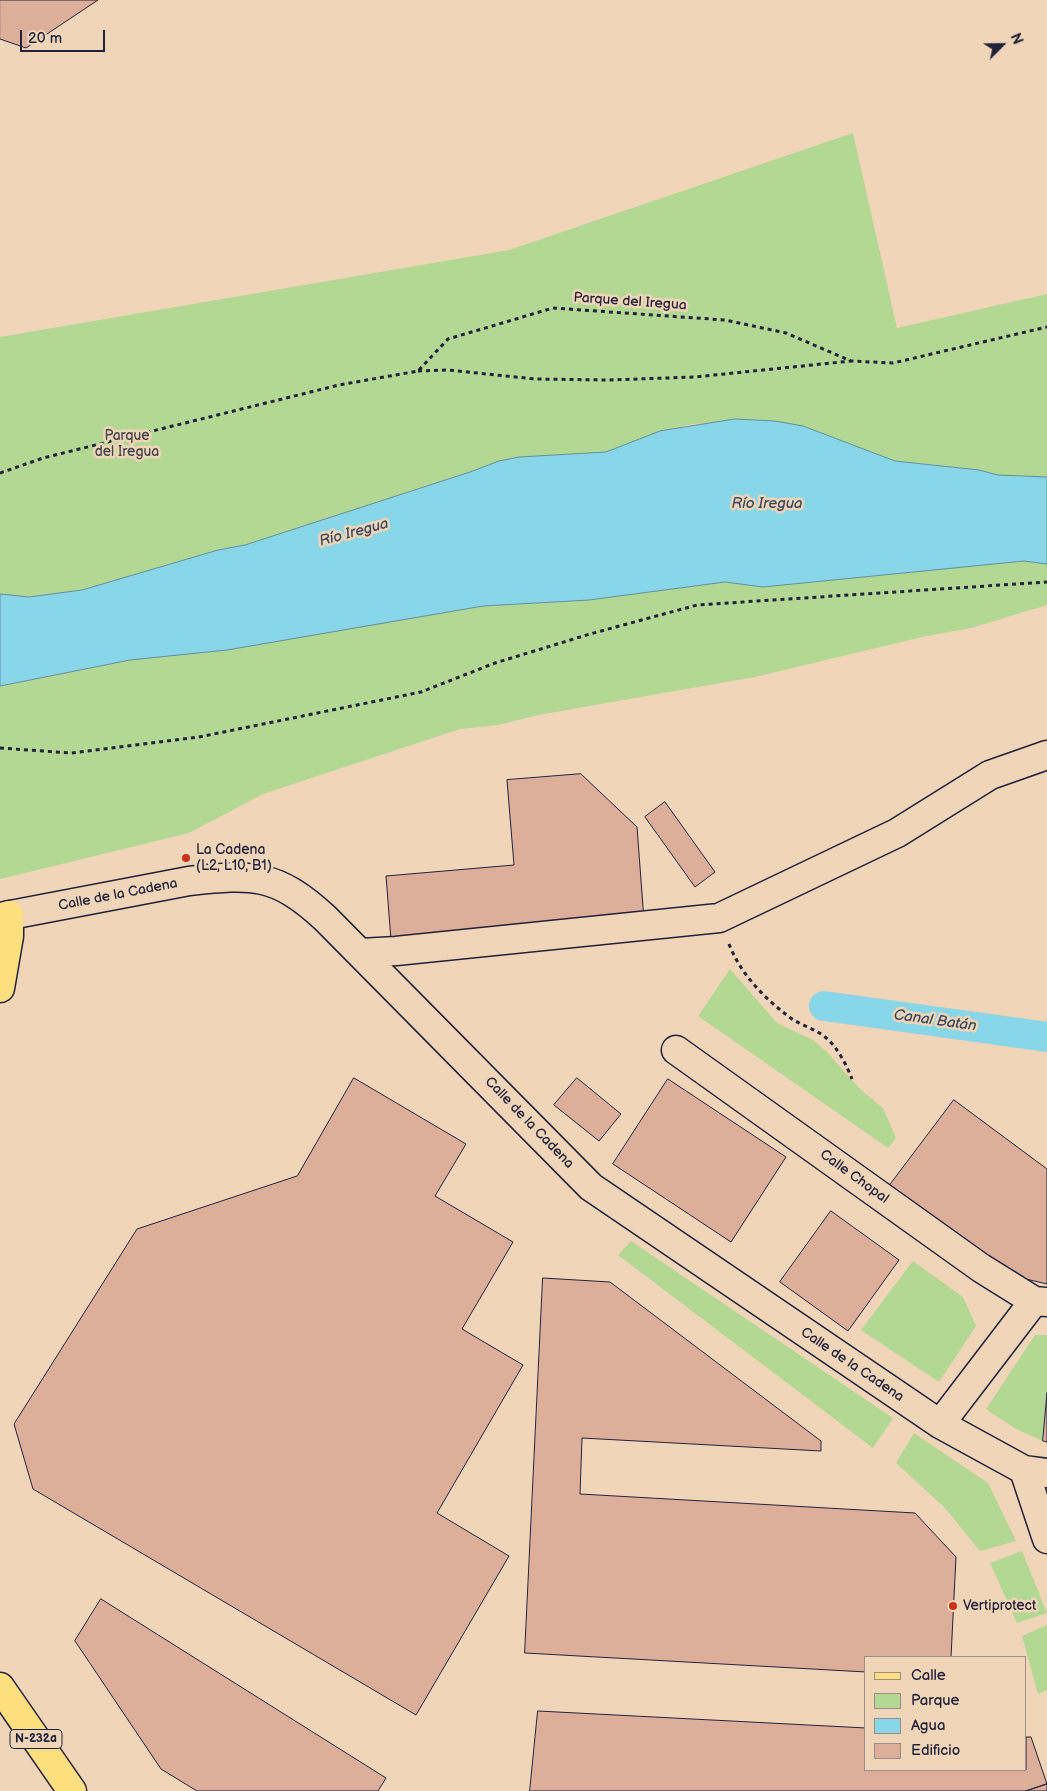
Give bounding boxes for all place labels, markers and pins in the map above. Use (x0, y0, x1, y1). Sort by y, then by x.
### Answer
place label: La Cadena (L2, L10, B1) (196, 842, 272, 874)
marker: La Cadena (L2, L10, B1) (180, 852, 192, 864)
place label: Vertiprotect (963, 1598, 1036, 1614)
marker: Vertiprotect (947, 1600, 959, 1612)

